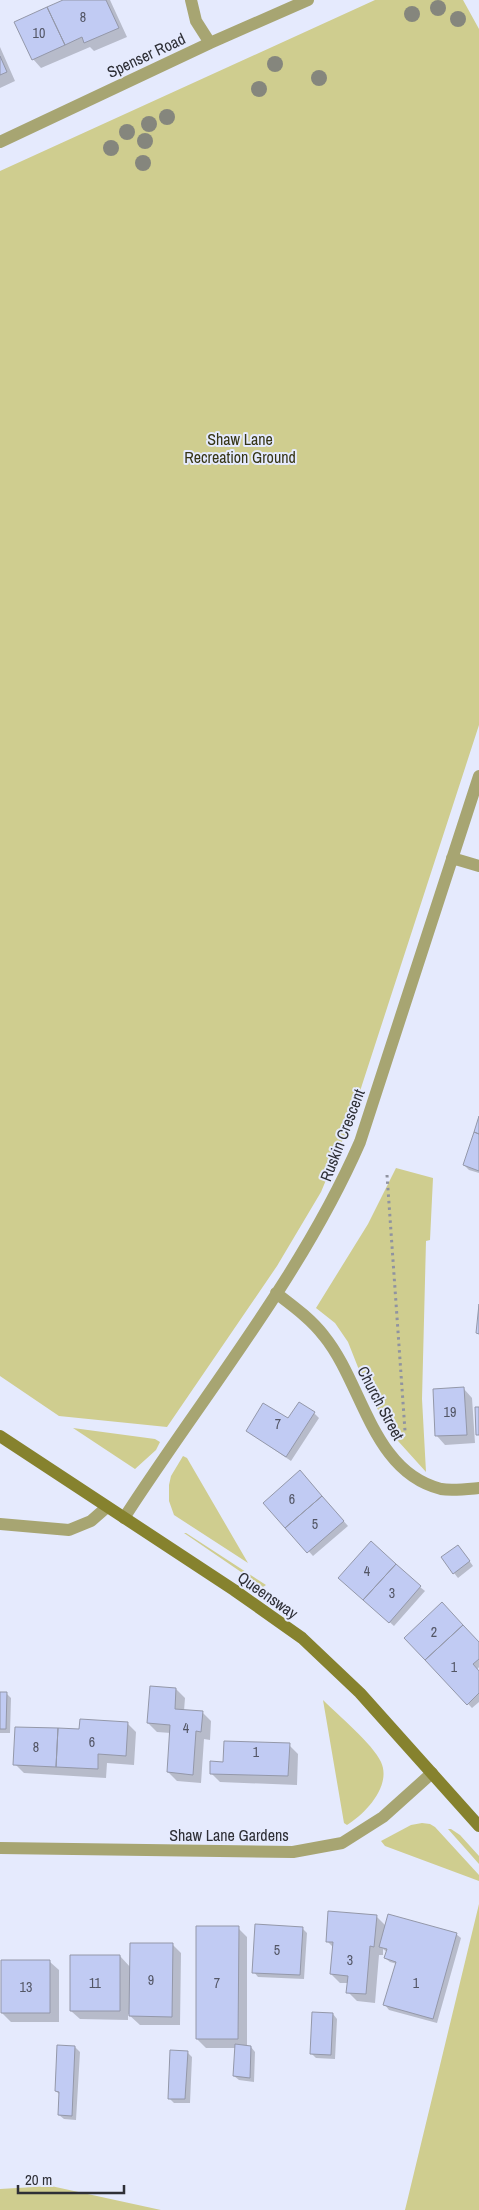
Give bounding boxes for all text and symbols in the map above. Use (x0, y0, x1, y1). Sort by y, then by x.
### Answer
house number: 8 (80, 8, 86, 26)
house number: 10 (33, 24, 45, 42)
street label: Spenser Road (103, 27, 189, 83)
park label: Shaw Lane Recreation Ground (184, 428, 296, 468)
street label: Ruskin Crescent (314, 1085, 370, 1184)
street label: Church Street (352, 1362, 410, 1444)
house number: 19 (444, 1403, 456, 1421)
house number: 7 (275, 1415, 281, 1433)
house number: 6 (289, 1490, 295, 1508)
house number: 5 (312, 1515, 318, 1533)
house number: 4 (364, 1562, 371, 1580)
street label: Queensway (233, 1566, 303, 1624)
house number: 3 (389, 1584, 395, 1602)
house number: 2 (431, 1623, 437, 1641)
house number: 1 (451, 1658, 458, 1676)
house number: 4 (183, 1719, 190, 1737)
house number: 6 (89, 1733, 95, 1751)
house number: 8 (33, 1738, 39, 1756)
house number: 1 (253, 1743, 260, 1761)
street label: Shaw Lane Gardens (169, 1824, 289, 1846)
house number: 5 (274, 1941, 280, 1959)
house number: 3 (347, 1951, 353, 1969)
house number: 9 (148, 1971, 154, 1989)
house number: 11 (89, 1974, 102, 1992)
house number: 7 (214, 1974, 220, 1992)
house number: 1 (413, 1974, 420, 1992)
house number: 13 (20, 1978, 32, 1996)
scale bar (18, 2162, 124, 2194)
text: 20 m (25, 2169, 52, 2190)

